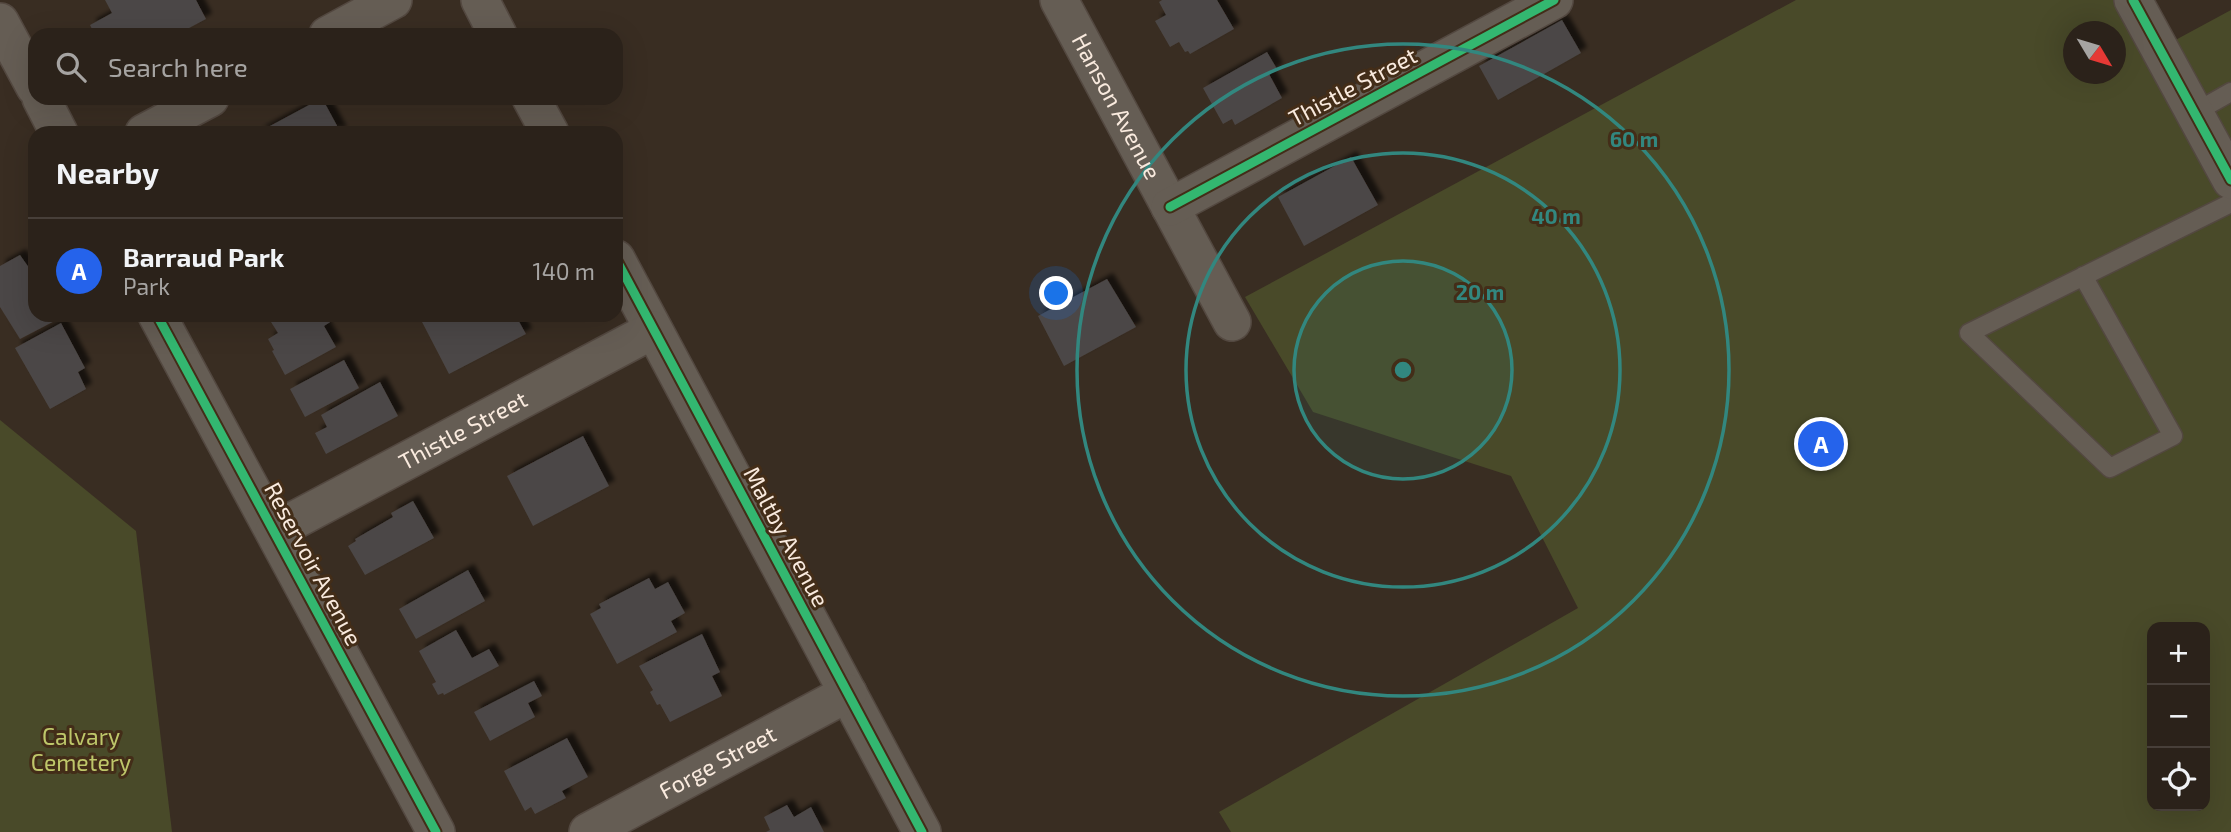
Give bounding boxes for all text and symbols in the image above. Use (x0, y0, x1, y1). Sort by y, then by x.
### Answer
north arrow (2063, 21, 2126, 84)
search box (28, 28, 623, 105)
street label: Hanson Avenue (1067, 28, 1168, 184)
street label: Thistle Street (1284, 41, 1422, 132)
icon: search (52, 48, 90, 86)
text: Search here (108, 51, 248, 82)
text: 60 m (1610, 126, 1658, 151)
text: Nearby (56, 154, 159, 190)
text: 40 m (1531, 203, 1581, 228)
text: Barraud Park (123, 241, 284, 272)
text: A (71, 257, 87, 285)
text: 140 m (533, 257, 595, 285)
text: Park (123, 272, 170, 300)
your location (1039, 276, 1073, 310)
text: 20 m (1456, 279, 1504, 304)
centre of rings (1391, 358, 1415, 382)
street label: Thistle Street (394, 384, 532, 475)
pin: A (1798, 418, 1844, 470)
street label: Maltby Avenue (738, 462, 836, 611)
street label: Reservoir Avenue (259, 477, 369, 650)
map controls (2147, 622, 2210, 811)
button: + (2147, 622, 2210, 685)
button: − (2147, 685, 2210, 748)
street label: Forge Street (654, 719, 781, 804)
park label: Calvary Cemetery (31, 722, 131, 776)
button: locate (2147, 748, 2210, 811)

